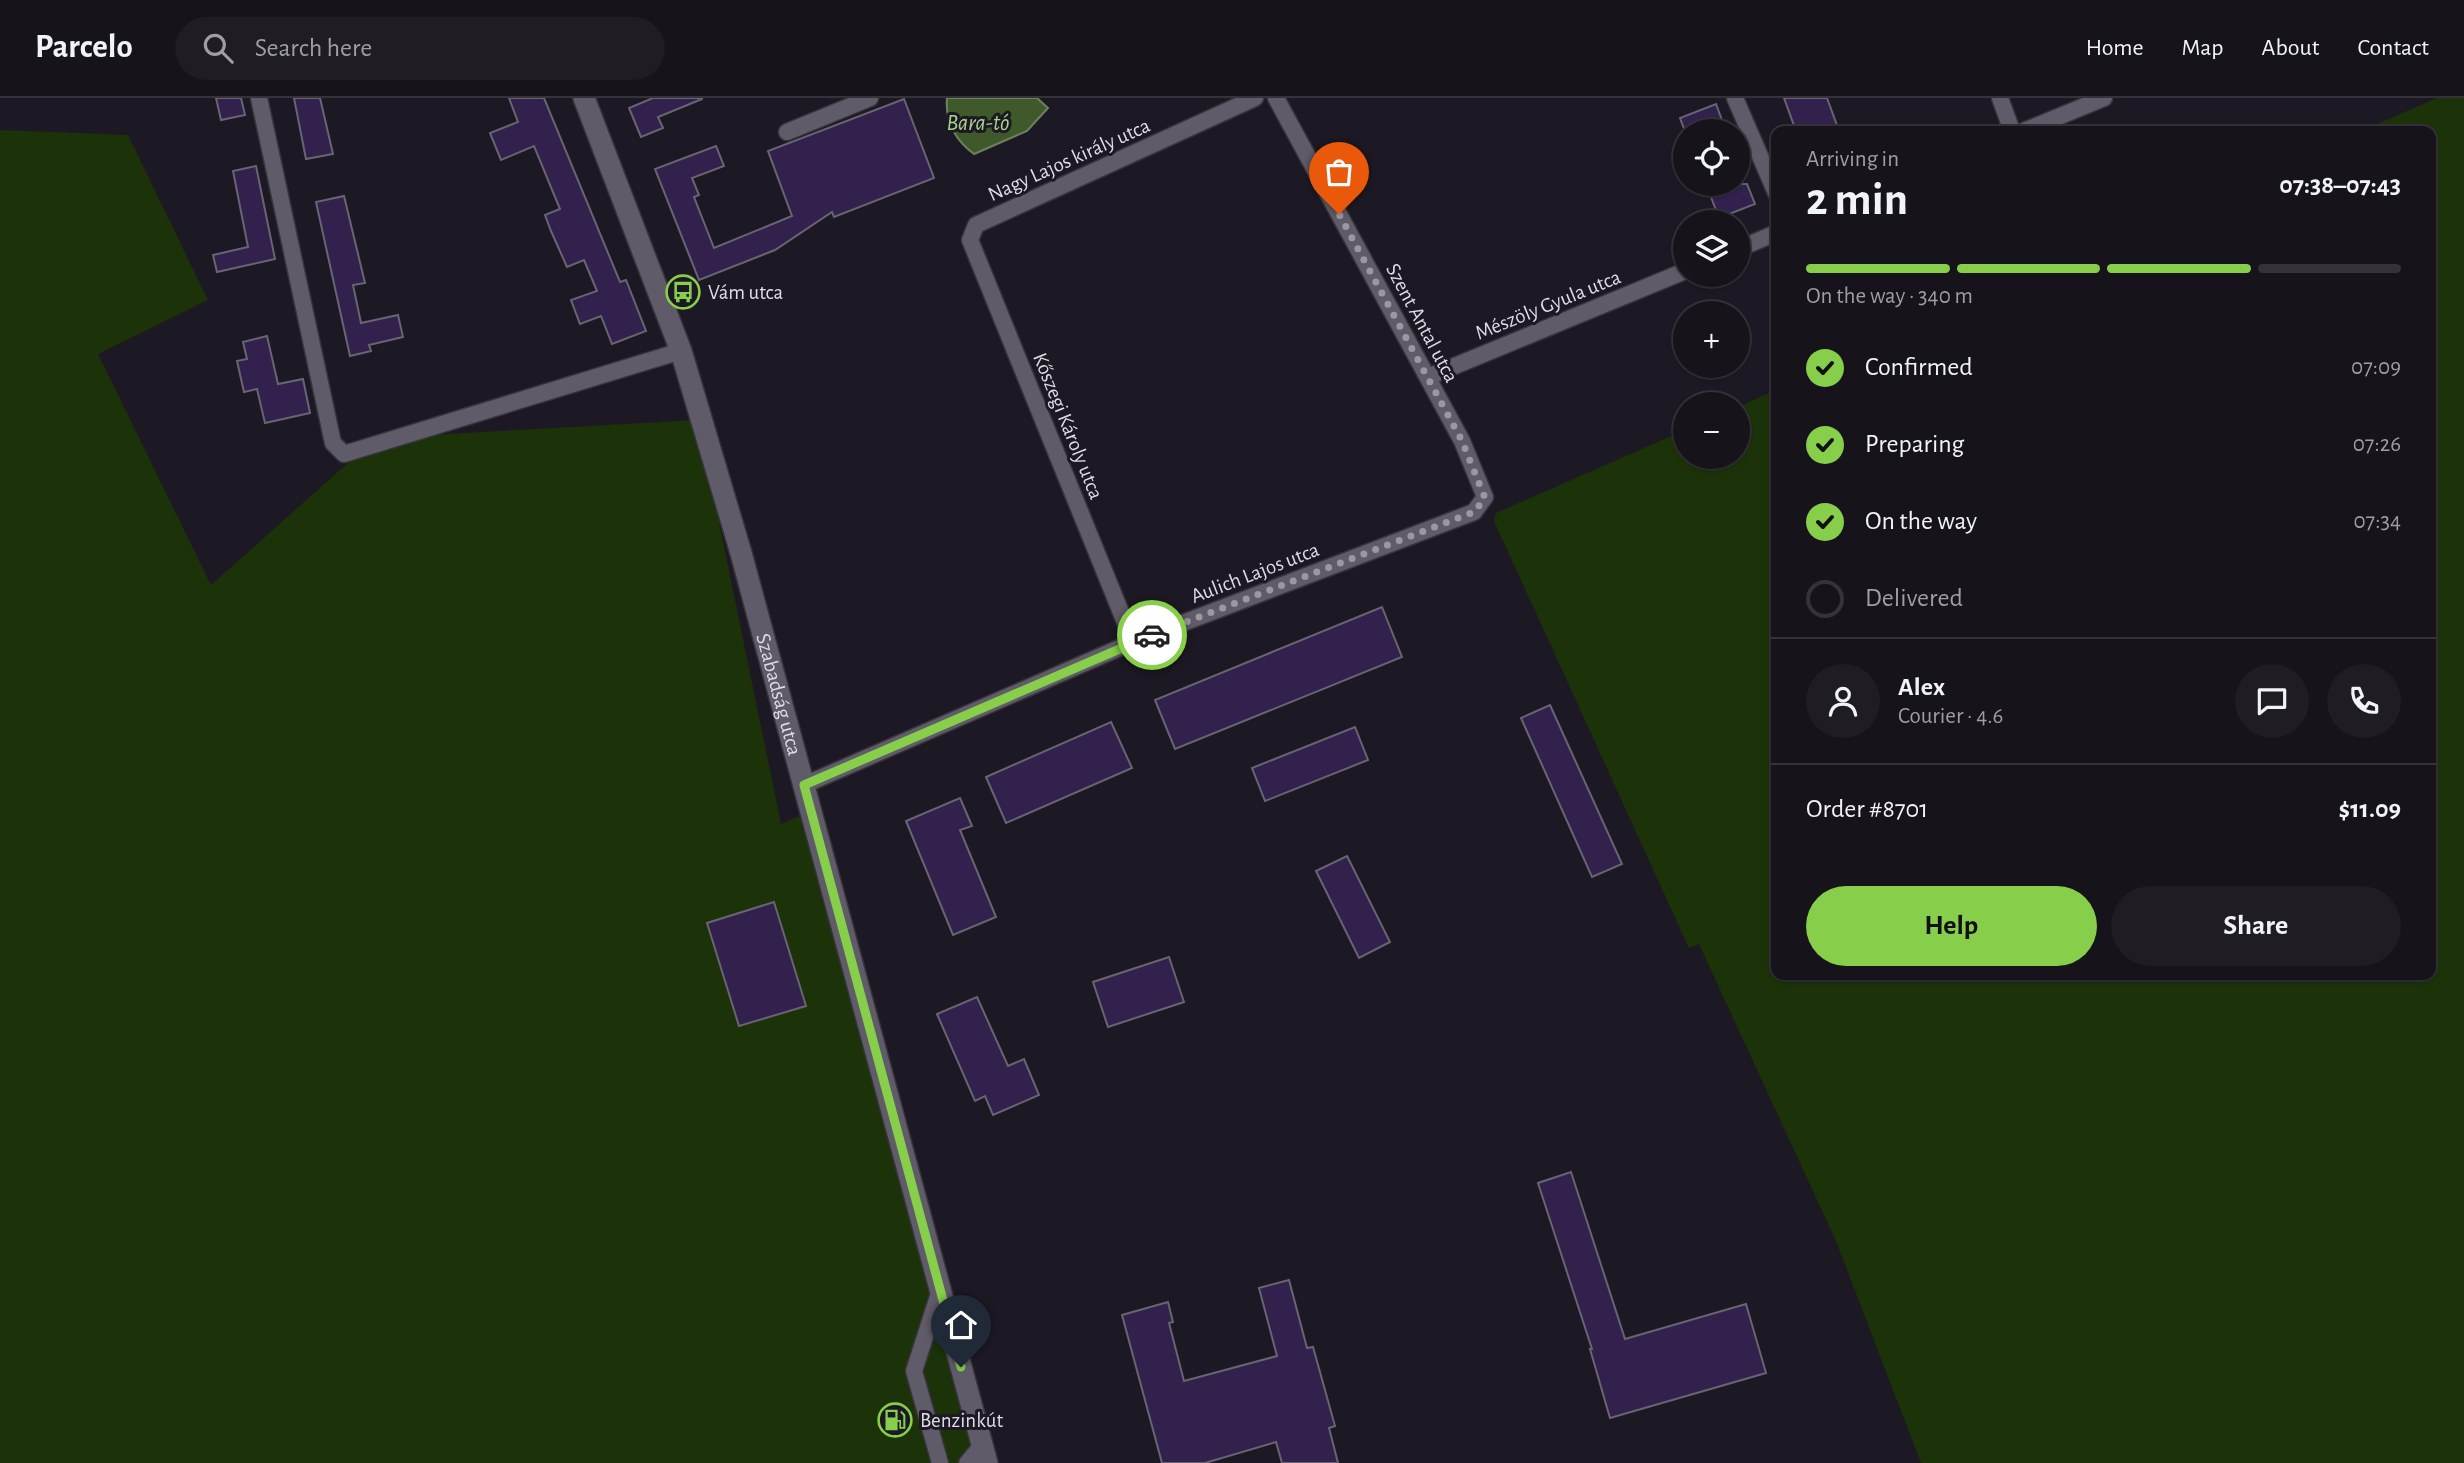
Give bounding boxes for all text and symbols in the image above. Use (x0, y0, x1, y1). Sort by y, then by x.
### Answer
search box (175, 17, 665, 80)
icon: search (199, 29, 237, 67)
text: Parcelo (35, 31, 133, 64)
text: Search here (255, 35, 372, 61)
text: Home (2086, 36, 2144, 60)
text: Map (2182, 36, 2224, 60)
text: About (2262, 36, 2319, 60)
text: Contact (2357, 36, 2429, 60)
water label: Bara-tó (946, 112, 1010, 135)
street label: Nagy Lajos király utca (985, 115, 1154, 205)
map controls (1673, 119, 1750, 469)
button: locate (1673, 119, 1750, 196)
pin (1309, 142, 1369, 214)
text: Arriving in (1806, 148, 1899, 171)
icon: bag (1320, 153, 1358, 191)
text: 07:38–07:43 (2279, 172, 2401, 198)
text: 2 min (1806, 177, 1908, 223)
button: layers (1673, 210, 1750, 287)
street label: Szent Antal utca (1382, 260, 1462, 386)
street label: Mészöly Gyula utca (1472, 266, 1624, 344)
bus stop icon: Vám utca (664, 273, 702, 311)
place label: Vám utca (708, 282, 783, 303)
text: On the way · 340 m (1806, 285, 1973, 308)
button: + (1673, 301, 1750, 378)
icon: check (1806, 349, 1844, 387)
street label: Kőszegi Károly utca (1029, 350, 1107, 502)
text: Confirmed (1865, 354, 1973, 380)
text: 07:09 (2351, 356, 2401, 379)
button: − (1673, 392, 1750, 469)
icon: check (1806, 426, 1844, 464)
text: Preparing (1865, 431, 1964, 457)
text: 07:26 (2353, 433, 2401, 456)
icon: check (1806, 503, 1844, 541)
text: On the way (1865, 508, 1977, 534)
text: 07:34 (2353, 510, 2401, 533)
street label: Aulich Lajos utca (1188, 539, 1322, 607)
text: Delivered (1865, 585, 1963, 611)
courier (1117, 600, 1187, 670)
icon: car (1133, 616, 1171, 654)
street label: Szabadság utca (753, 631, 806, 758)
button: person (1806, 664, 1880, 738)
button: chat (2235, 664, 2309, 738)
button: phone (2327, 664, 2401, 738)
text: Alex (1898, 674, 1945, 700)
text: Courier · 4.6 (1898, 705, 2003, 728)
text: Order #8701 (1806, 796, 1928, 822)
text: $11.09 (2339, 796, 2401, 822)
button: Help (1806, 886, 2097, 966)
button: Share (2111, 886, 2401, 966)
pin (931, 1295, 991, 1367)
icon: home (942, 1306, 980, 1344)
fuel station icon: Benzinkút (876, 1401, 914, 1439)
place label: Benzinkút (920, 1410, 1003, 1431)

